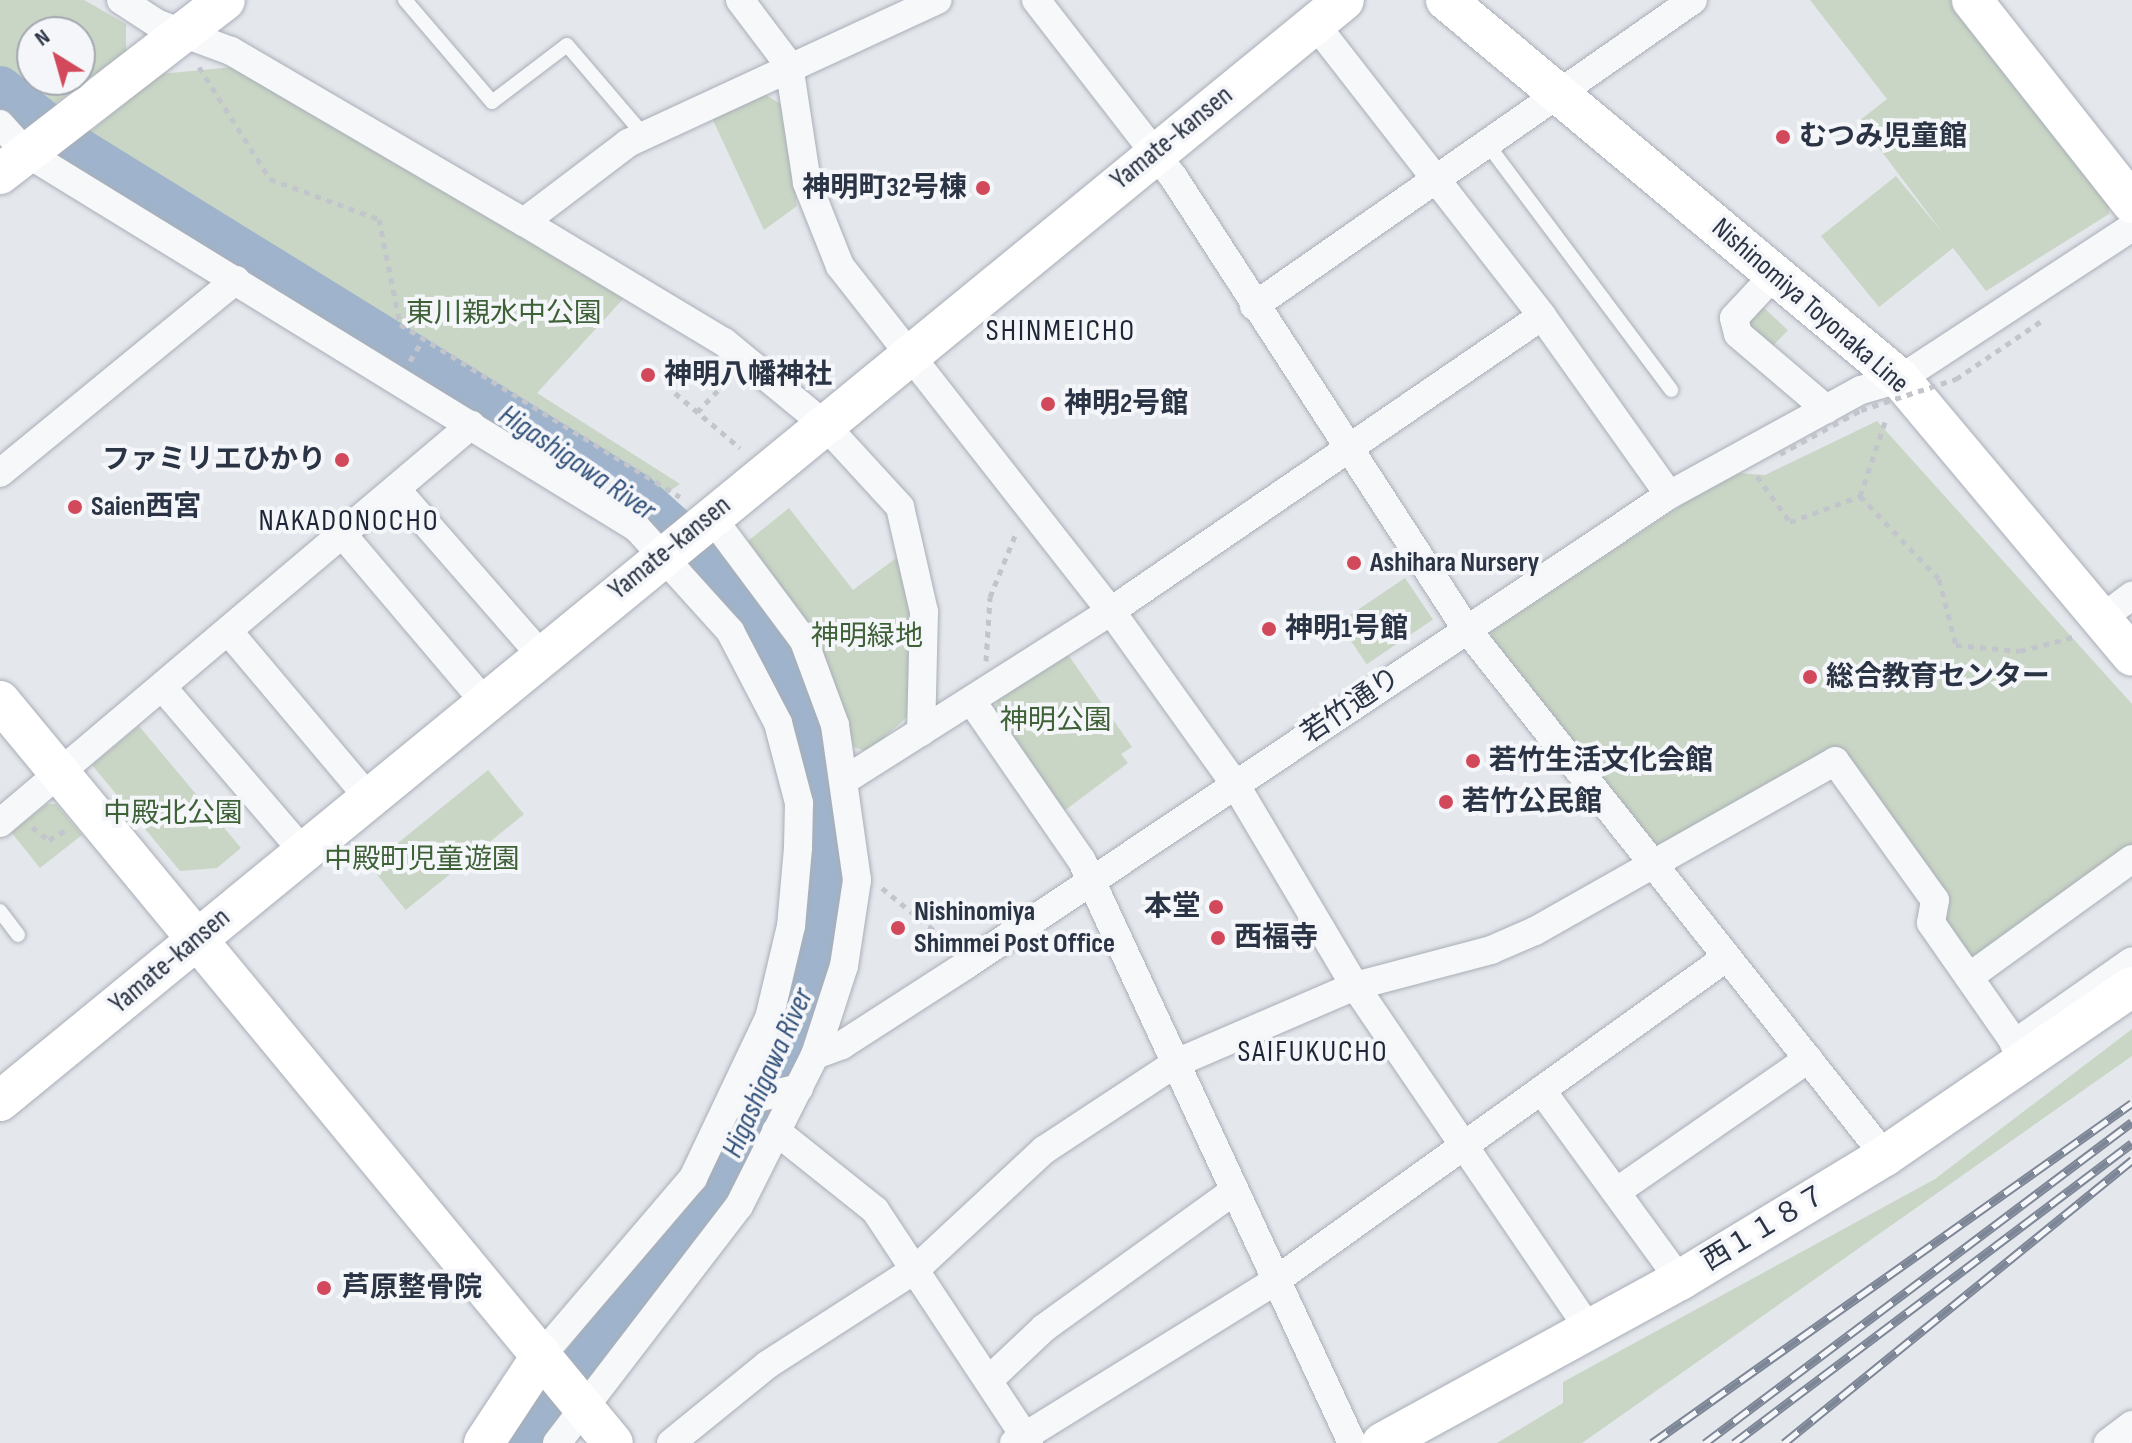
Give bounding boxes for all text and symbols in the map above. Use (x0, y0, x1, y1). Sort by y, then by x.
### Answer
north arrow (16, 16, 96, 96)
text: N (30, 24, 55, 52)
street label: Yamate-kansen (1104, 79, 1240, 197)
place label: むつみ児童館 (1799, 120, 1967, 154)
marker: むつみ児童館 (1774, 128, 1792, 146)
place label: 神明町32号棟 (802, 171, 967, 205)
marker: 神明町32号棟 (974, 179, 992, 197)
street label: Nishinomiya Toyonaka Line (1705, 211, 1915, 401)
park label: 東川親水中公園 (406, 297, 602, 331)
district label: SHINMEICHO (986, 313, 1136, 349)
place label: 神明八幡神社 (664, 358, 832, 392)
marker: 神明八幡神社 (639, 366, 657, 384)
place label: 神明2号館 (1064, 387, 1188, 421)
marker: 神明2号館 (1039, 395, 1057, 413)
water label: Higashigawa River (492, 397, 662, 529)
place label: ファミリエひかり (102, 443, 326, 477)
marker: ファミリエひかり (333, 451, 351, 469)
street label: Yamate-kansen (602, 489, 738, 607)
place label: Saien西宮 (91, 490, 201, 524)
marker: Saien西宮 (66, 498, 84, 516)
district label: NAKADONOCHO (259, 503, 439, 539)
place label: Ashihara Nursery (1370, 546, 1539, 580)
marker: Ashihara Nursery (1345, 554, 1363, 572)
place label: 神明1号館 (1285, 612, 1408, 646)
park label: 神明緑地 (811, 620, 923, 654)
marker: 神明1号館 (1260, 620, 1278, 638)
place label: 総合教育センター (1826, 660, 2050, 694)
street label: 若竹通り (1295, 661, 1407, 751)
marker: 総合教育センター (1801, 668, 1819, 686)
park label: 神明公園 (1000, 704, 1112, 738)
place label: 若竹生活文化会館 (1489, 744, 1713, 778)
marker: 若竹生活文化会館 (1464, 752, 1482, 770)
place label: 若竹公民館 (1462, 785, 1602, 819)
marker: 若竹公民館 (1437, 793, 1455, 811)
park label: 中殿北公園 (103, 797, 243, 831)
park label: 中殿町児童遊園 (324, 843, 520, 877)
place label: 本堂 (1144, 890, 1200, 924)
place label: Nishinomiya Shimmei Post Office (914, 895, 1115, 961)
marker: 本堂 (1207, 898, 1225, 916)
street label: Yamate-kansen (103, 901, 237, 1021)
marker: Nishinomiya Shimmei Post Office (889, 919, 907, 937)
place label: 西福寺 (1234, 921, 1318, 955)
marker: 西福寺 (1209, 929, 1227, 947)
water label: Higashigawa River (715, 983, 821, 1163)
district label: SAIFUKUCHO (1237, 1034, 1389, 1070)
street label: 西１１８７ (1696, 1178, 1834, 1278)
place label: 芦原整骨院 (342, 1271, 482, 1305)
marker: 芦原整骨院 (313, 1277, 335, 1299)

